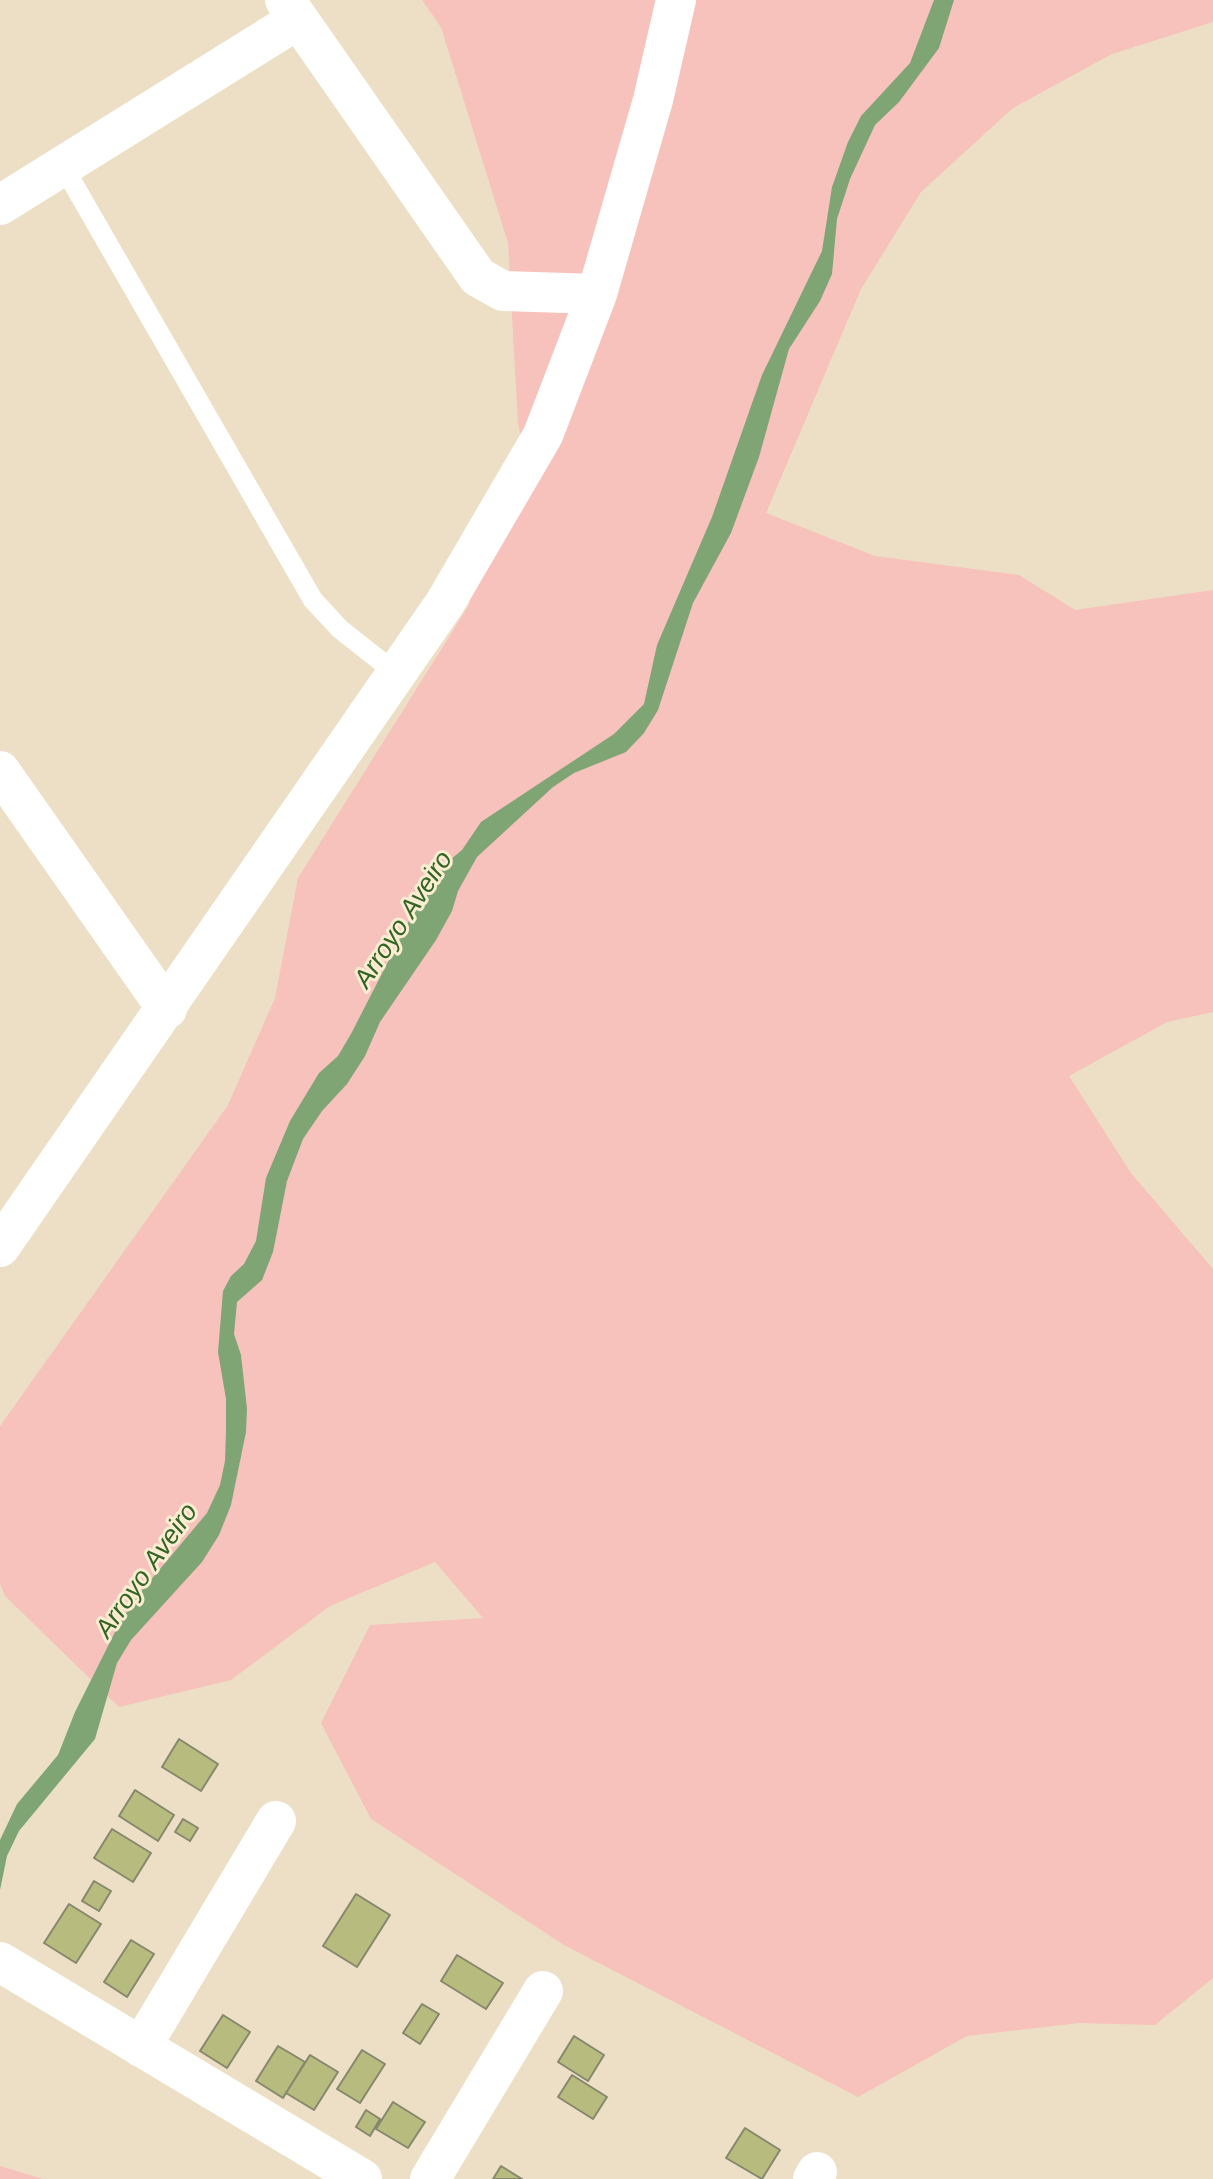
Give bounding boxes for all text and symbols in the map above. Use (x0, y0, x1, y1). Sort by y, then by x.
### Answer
water label: Arroyo Aveiro (348, 846, 460, 994)
water label: Arroyo Aveiro (89, 1498, 205, 1644)

